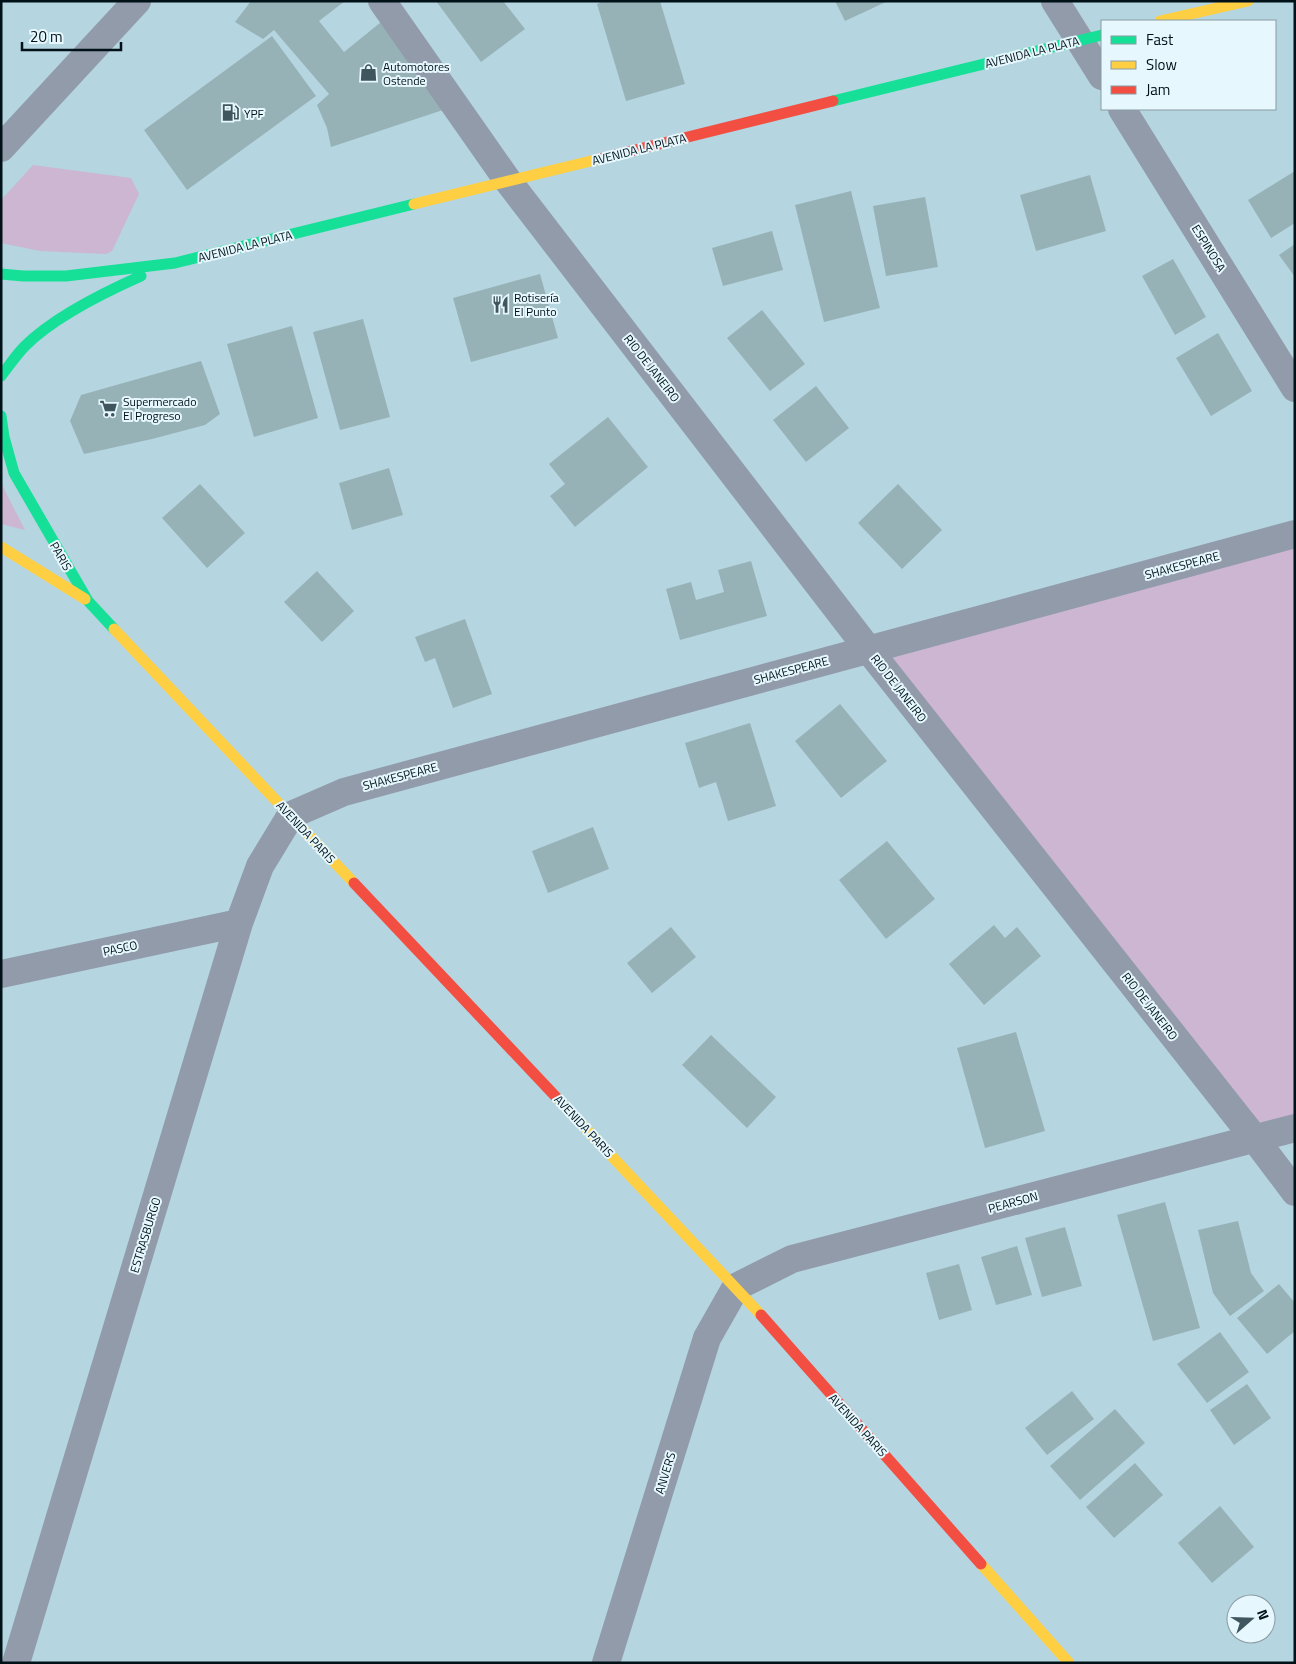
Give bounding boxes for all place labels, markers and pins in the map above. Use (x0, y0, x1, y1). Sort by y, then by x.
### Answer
place label: Automotores Ostende (383, 57, 450, 90)
shop icon: Automotores Ostende (359, 63, 379, 83)
fuel station icon: YPF (220, 103, 240, 123)
place label: YPF (244, 104, 264, 123)
place label: Rotisería El Punto (514, 288, 559, 321)
restaurant icon: Rotisería El Punto (490, 294, 510, 314)
place label: Supermercado El Progreso (123, 392, 196, 425)
supermarket icon: Supermercado El Progreso (99, 398, 119, 418)

